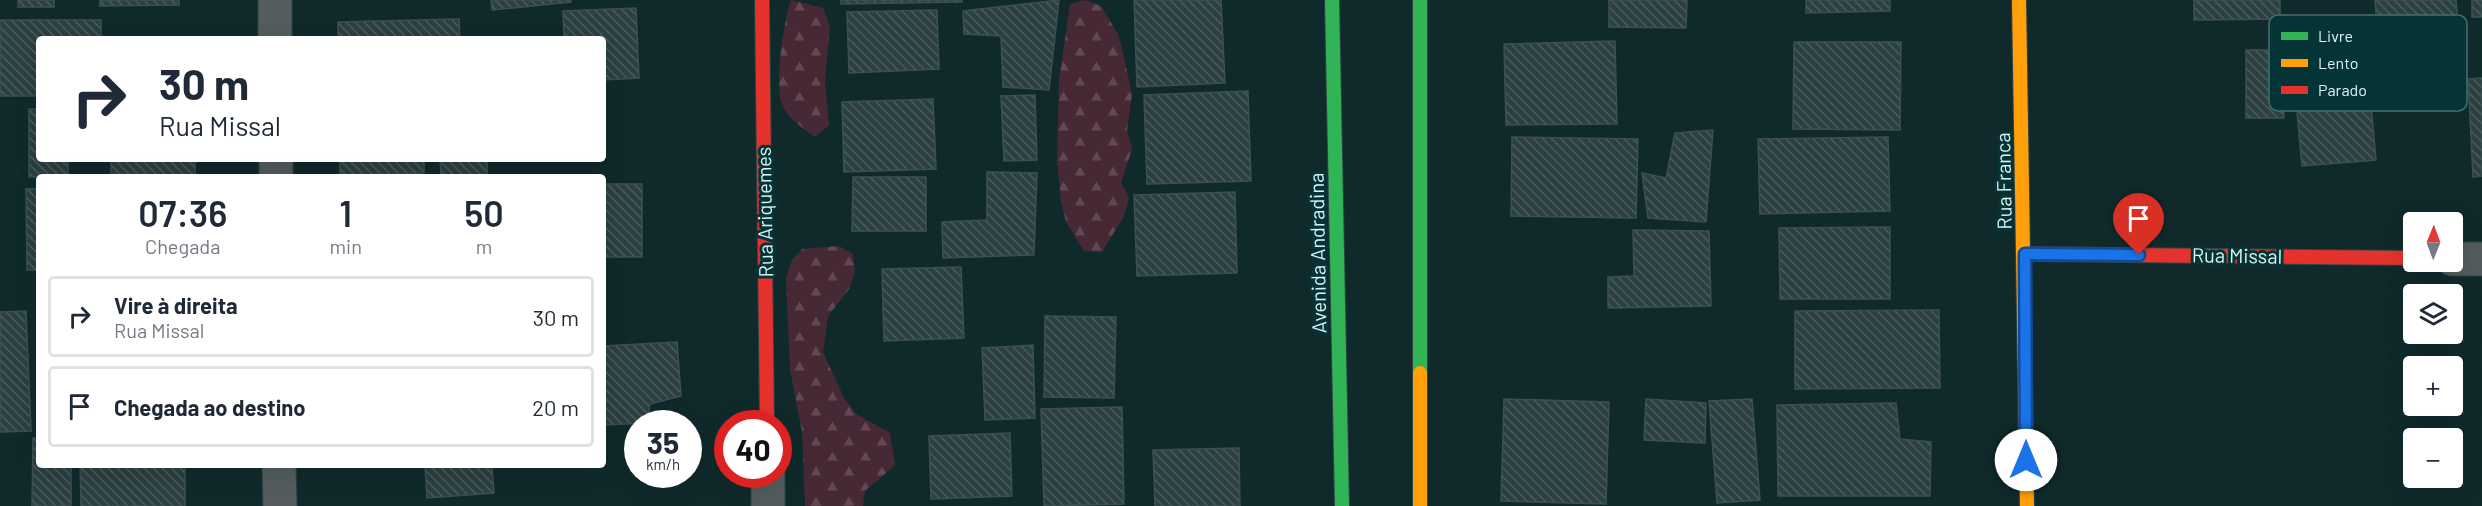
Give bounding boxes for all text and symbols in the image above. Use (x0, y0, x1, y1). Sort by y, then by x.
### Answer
legend (2269, 15, 2467, 111)
text: Livre (2318, 26, 2353, 45)
text: Lento (2318, 53, 2359, 72)
text: 30 m (159, 58, 249, 108)
icon: right (60, 60, 138, 138)
text: Parado (2318, 80, 2367, 99)
text: Rua Missal (159, 109, 281, 141)
street label: Rua Franca (1990, 132, 2016, 230)
street label: Rua Ariquemes (751, 147, 777, 278)
street label: Avenida Andradina (1304, 173, 1330, 334)
text: 07:36 (138, 191, 227, 234)
text: 1 (339, 191, 352, 234)
text: 50 (464, 191, 504, 234)
pin (2113, 193, 2164, 255)
icon: arrive (2122, 202, 2155, 235)
north arrow (2403, 212, 2463, 272)
map controls (2403, 212, 2463, 488)
text: Chegada (145, 234, 221, 258)
text: min (330, 234, 362, 258)
text: m (476, 234, 492, 258)
street label: Rua Missal (2192, 242, 2282, 268)
button: layers (2403, 284, 2463, 344)
text: Vire à direita (114, 292, 238, 318)
icon: right (63, 300, 96, 333)
text: 30 m (533, 304, 579, 330)
text: Rua Missal (114, 318, 204, 342)
button: + (2403, 356, 2463, 416)
icon: arrive (63, 390, 96, 423)
text: Chegada ao destino (114, 394, 305, 420)
text: 20 m (532, 394, 579, 420)
speed limit sign: 40 (714, 410, 792, 488)
text: 35 (647, 424, 679, 460)
position arrow (1994, 428, 2058, 492)
button: − (2403, 428, 2463, 488)
text: km/h (646, 455, 680, 473)

